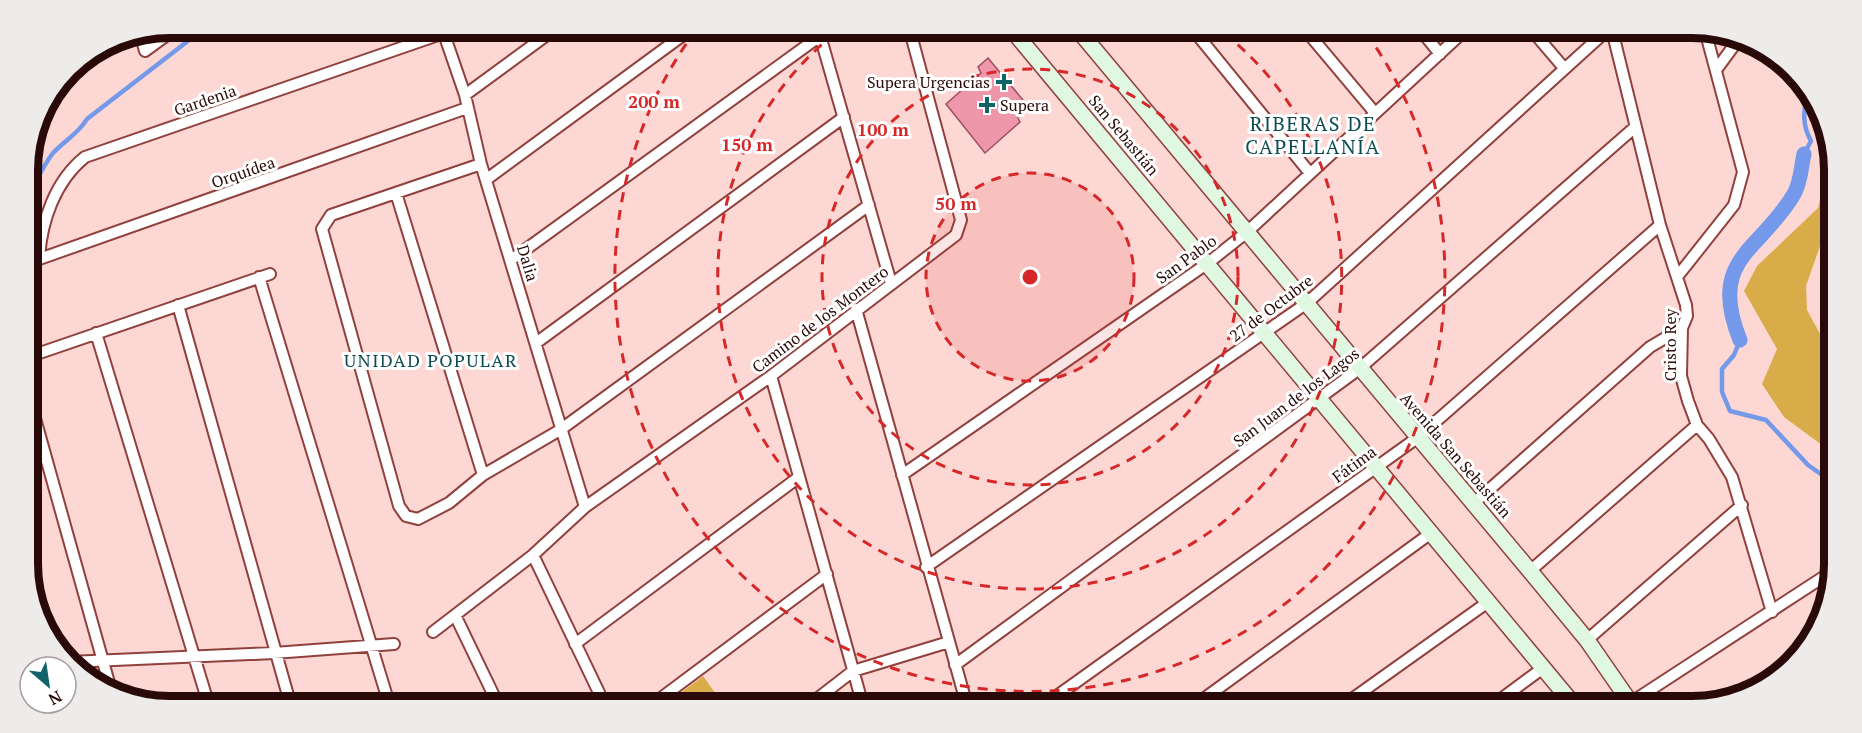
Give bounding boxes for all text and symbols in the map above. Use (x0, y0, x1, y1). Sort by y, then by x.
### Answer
place label: Supera Urgencias (867, 71, 990, 93)
marker: Supera Urgencias (995, 73, 1013, 91)
street label: Gardenia (171, 79, 239, 121)
text: 200 m (628, 89, 680, 113)
street label: San Sebastián (1084, 90, 1164, 180)
place label: Supera (1000, 94, 1049, 116)
marker: Supera (978, 96, 996, 114)
district label: RIBERAS DE CAPELLANÍA (1245, 110, 1381, 160)
text: 100 m (857, 117, 909, 141)
text: 150 m (721, 132, 773, 156)
street label: Orquídea (208, 151, 278, 193)
text: 50 m (935, 191, 977, 215)
street label: San Pablo (1151, 229, 1221, 288)
street label: Dalia (512, 242, 544, 284)
street label: Camino de los Montero (747, 260, 893, 378)
centre of rings (1020, 267, 1040, 287)
street label: 27 de Octubre (1225, 269, 1317, 347)
street label: Cristo Rey (1659, 308, 1681, 381)
street label: San Juan de los Lagos (1228, 342, 1364, 452)
district label: UNIDAD POPULAR (344, 348, 518, 372)
street label: Avenida San Sebastián (1395, 388, 1517, 523)
street label: Fátima (1328, 441, 1380, 487)
north arrow (18, 655, 78, 715)
text: N (45, 686, 66, 711)

